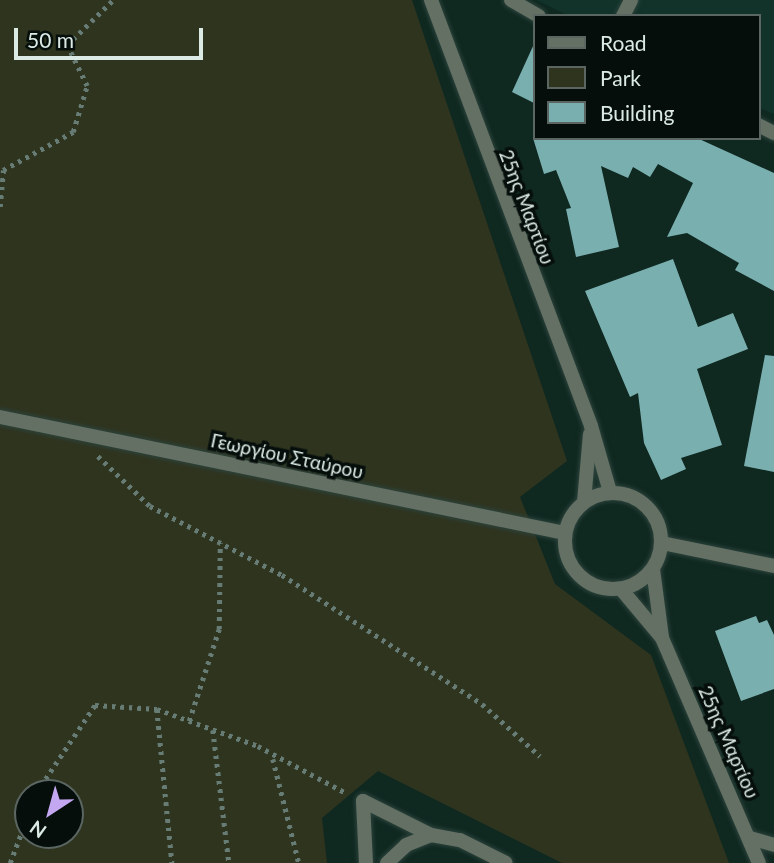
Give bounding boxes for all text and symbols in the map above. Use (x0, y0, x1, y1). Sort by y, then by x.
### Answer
scale bar (18, 14, 206, 58)
legend (532, 14, 760, 140)
text: 50 m (27, 27, 74, 52)
text: Road (600, 30, 647, 55)
text: Park (600, 65, 641, 90)
text: Building (600, 100, 675, 125)
street label: 25ης Μαρτίου (495, 147, 559, 267)
street label: Γεωργίου Σταύρου (209, 429, 365, 483)
street label: 25ης Μαρτίου (694, 682, 764, 802)
north arrow (14, 779, 84, 849)
text: N (25, 816, 50, 843)

